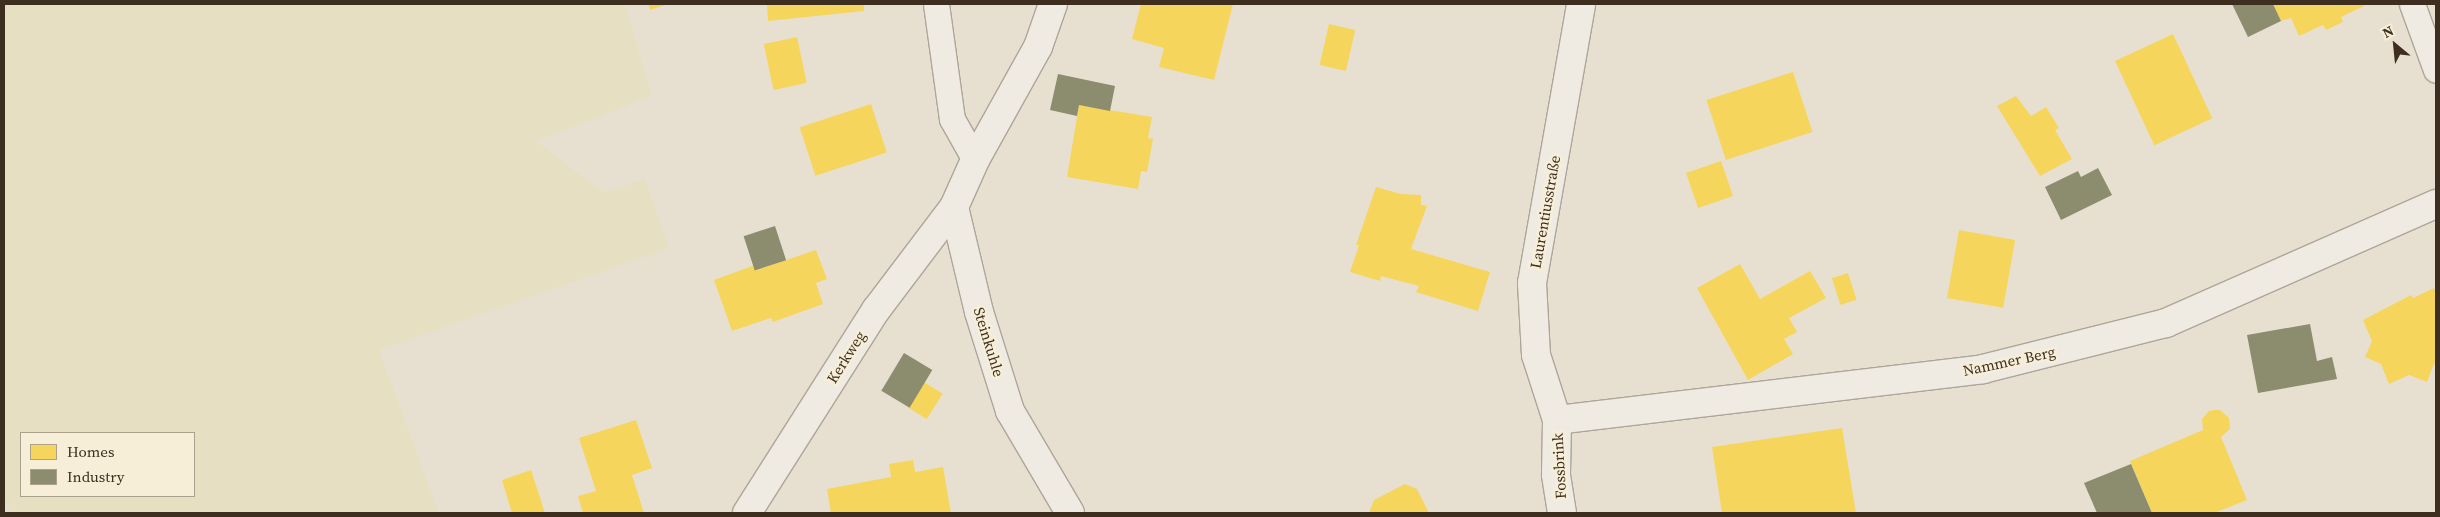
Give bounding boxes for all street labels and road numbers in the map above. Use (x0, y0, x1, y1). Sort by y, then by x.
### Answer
street label: Laurentiusstraße (1526, 154, 1564, 270)
street label: Steinkuhle (970, 305, 1008, 379)
street label: Kerkweg (823, 328, 869, 386)
street label: Nammer Berg (1961, 342, 2057, 380)
street label: Fossbrink (1548, 433, 1570, 499)

